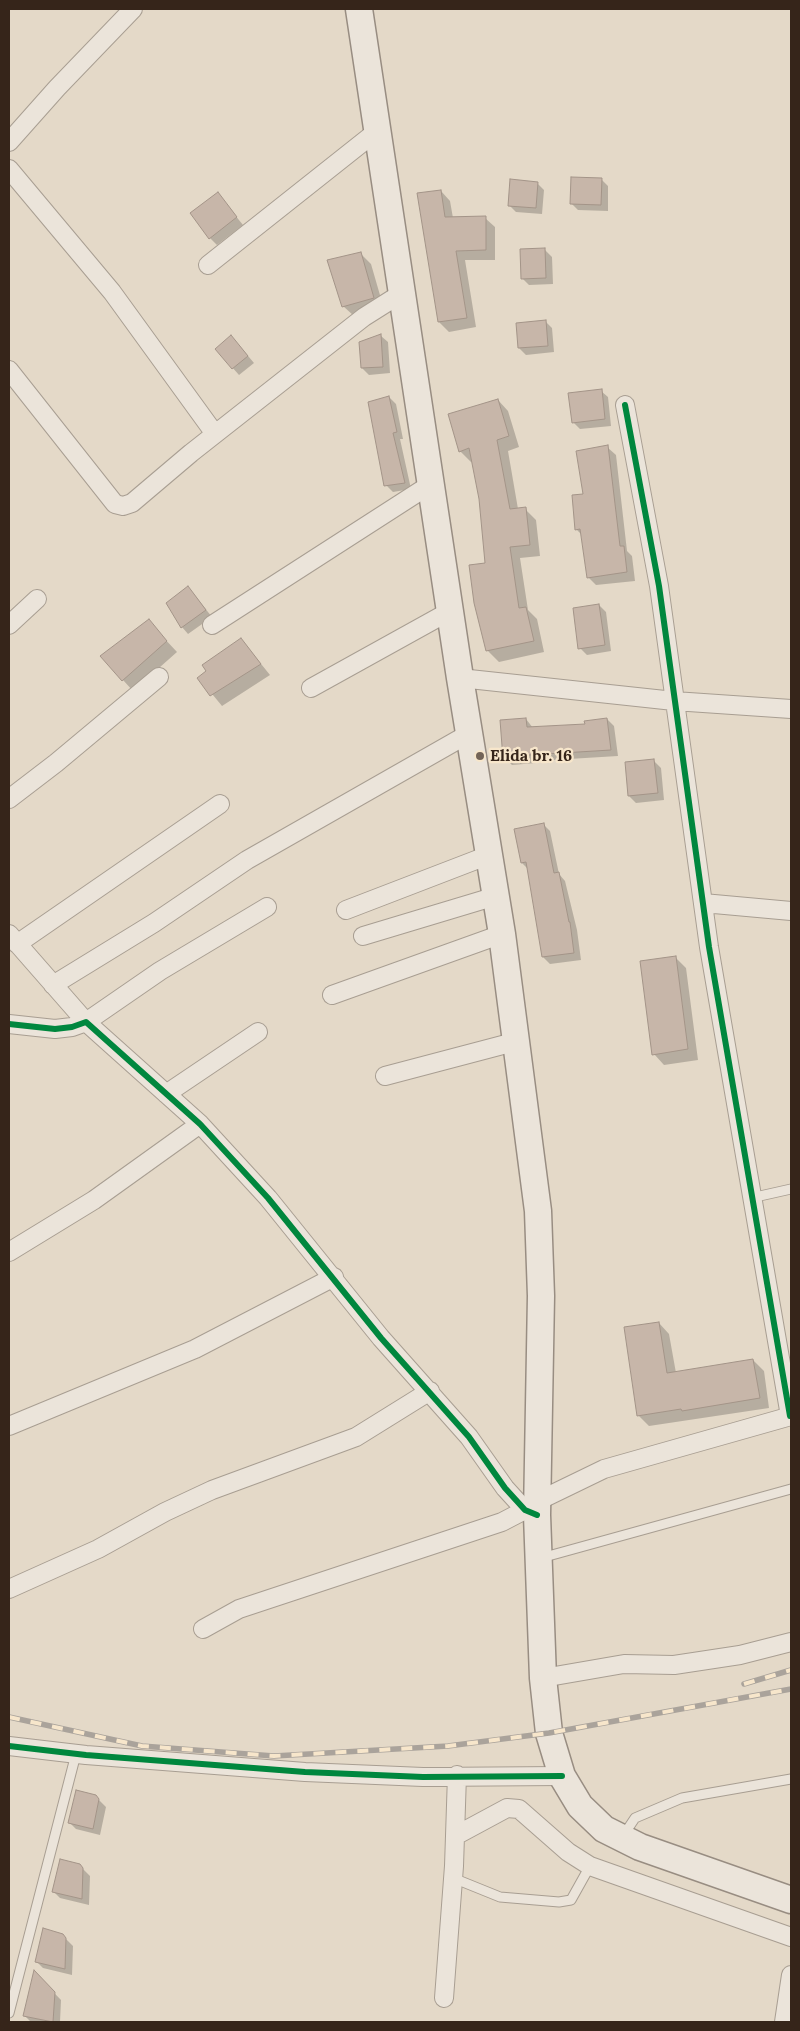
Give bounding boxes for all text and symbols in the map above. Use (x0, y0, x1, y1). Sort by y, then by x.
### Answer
place label: Elida br. 16 (490, 746, 572, 766)
marker: Elida br. 16 (474, 750, 486, 762)

